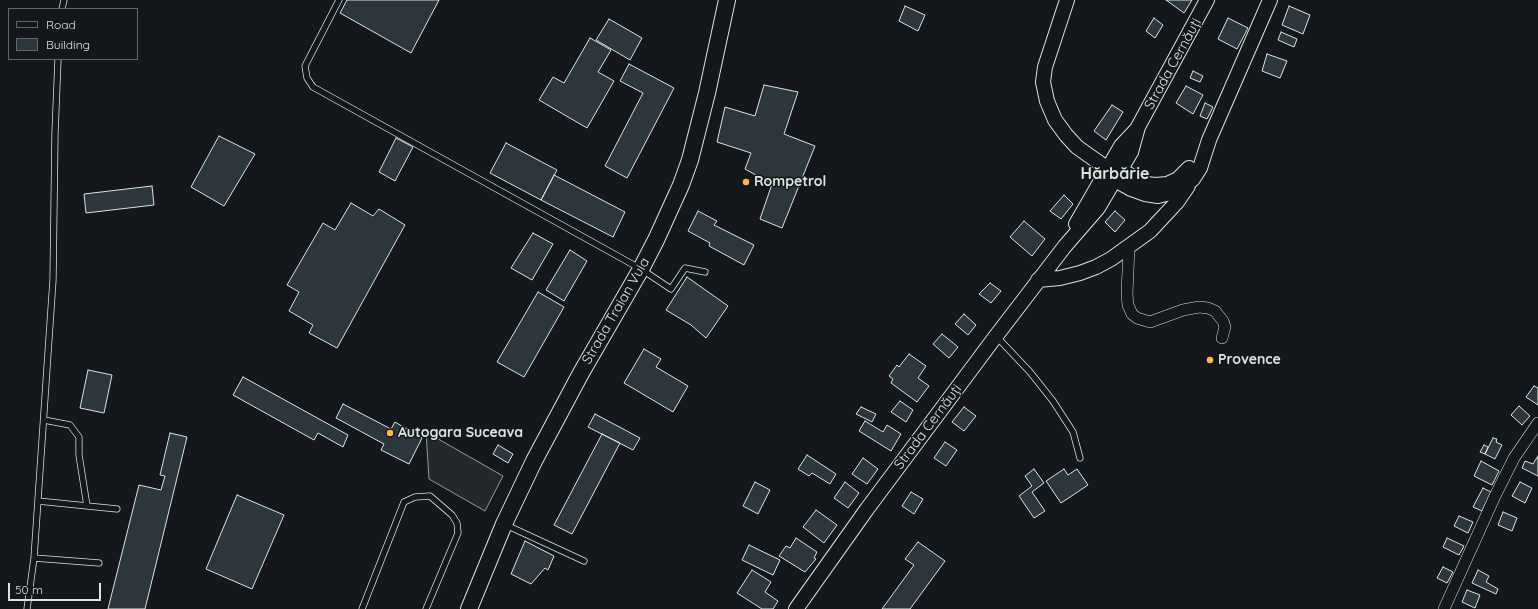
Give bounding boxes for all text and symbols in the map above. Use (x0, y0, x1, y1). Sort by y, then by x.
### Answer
legend (8, 8, 138, 60)
street label: Strada Cernăuți (1141, 15, 1205, 113)
text: Road (46, 17, 76, 32)
text: Building (46, 37, 90, 52)
district label: Hărbărie (1081, 164, 1149, 184)
place label: Rompetrol (754, 174, 826, 190)
marker: Rompetrol (741, 177, 751, 187)
street label: Strada Traian Vuia (579, 255, 653, 367)
place label: Provence (1218, 352, 1281, 368)
marker: Provence (1205, 355, 1215, 365)
street label: Strada Cernăuți (891, 381, 965, 473)
place label: Autogara Suceava (398, 425, 523, 441)
marker: Autogara Suceava (385, 428, 395, 438)
scale bar (10, 575, 103, 601)
text: 50 m (15, 582, 43, 597)

